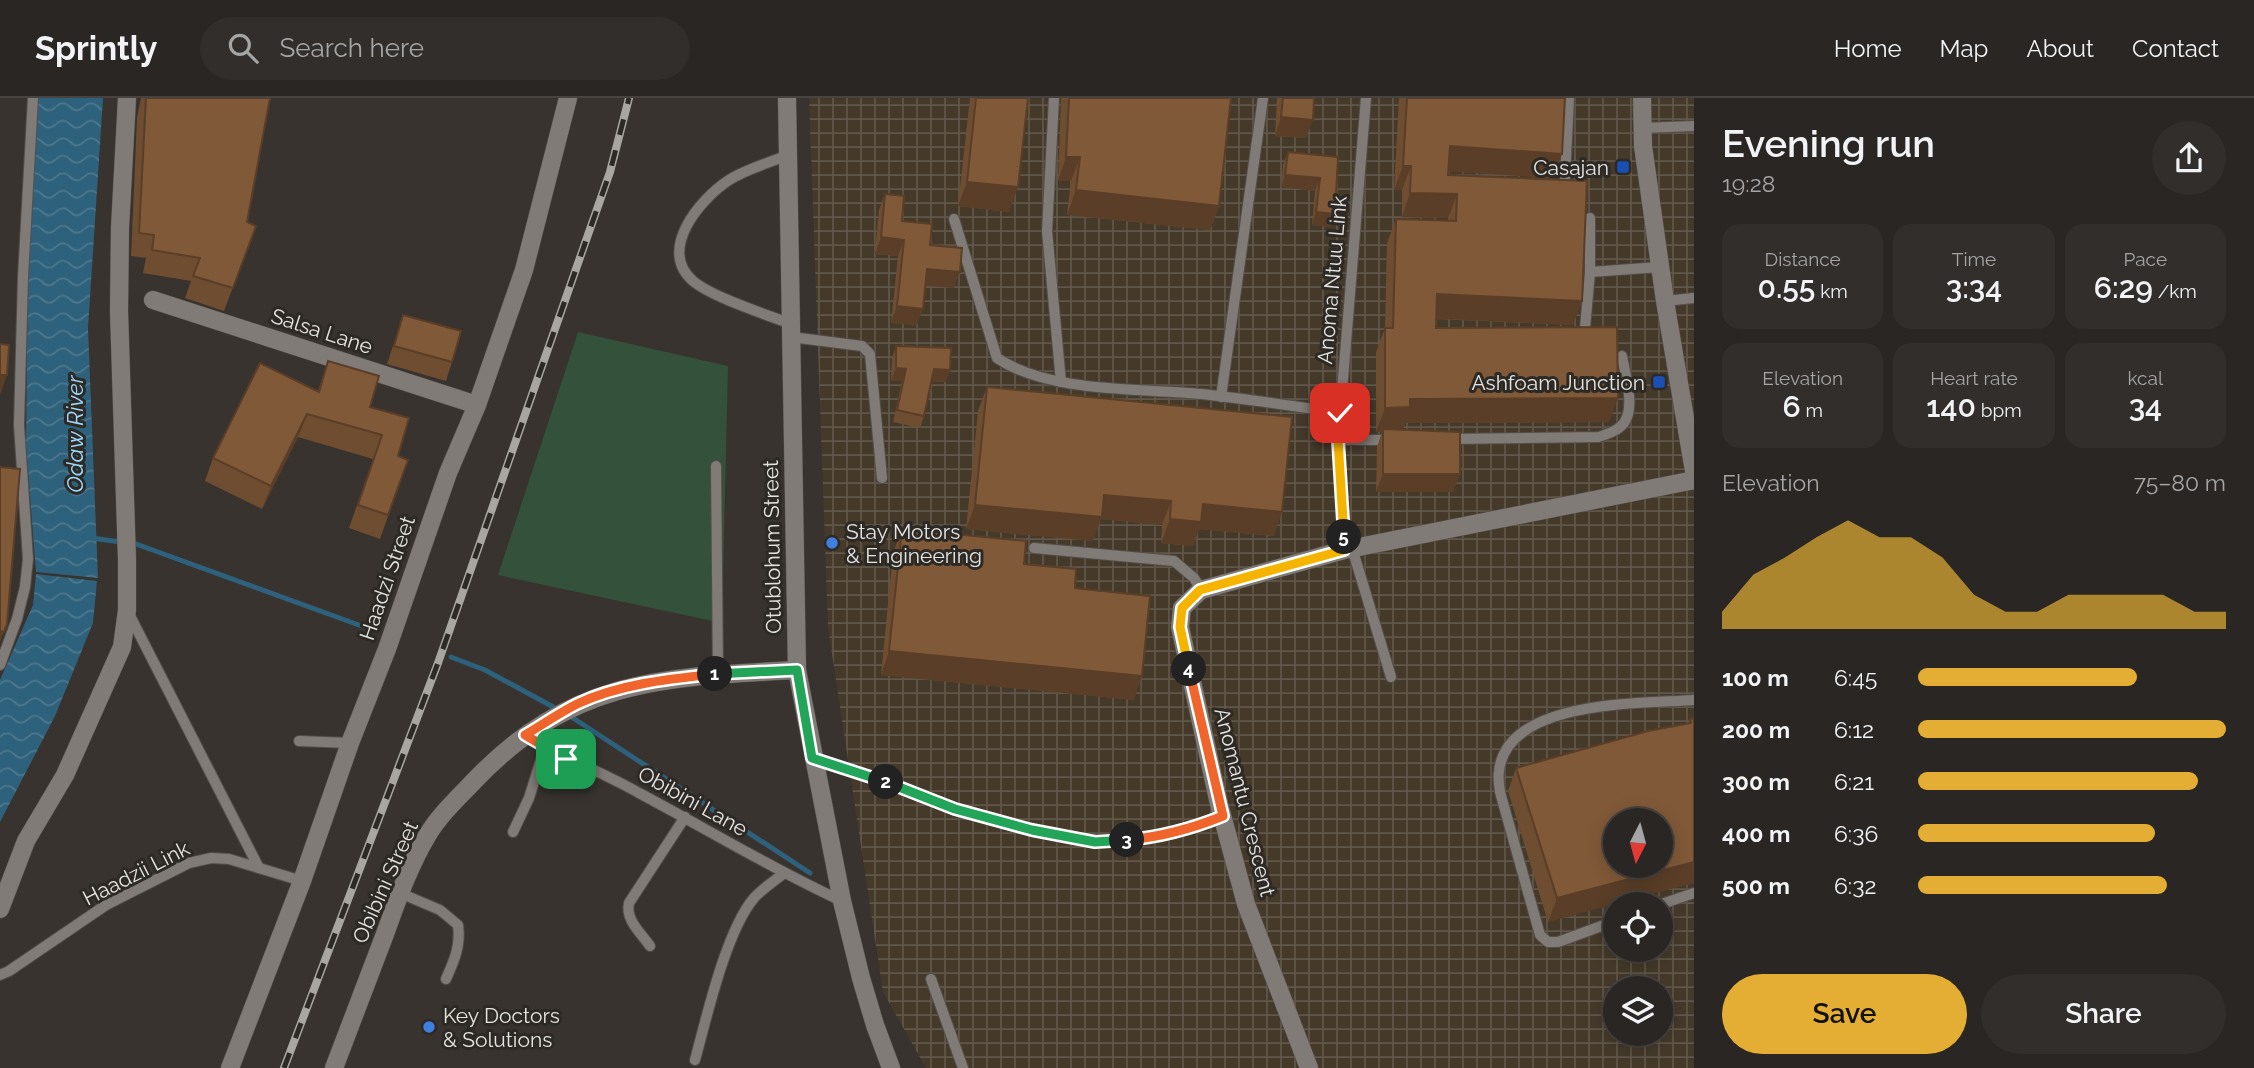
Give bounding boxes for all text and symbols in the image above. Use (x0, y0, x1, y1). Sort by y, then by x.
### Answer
search box (200, 17, 690, 80)
text: Sprintly (35, 29, 158, 68)
icon: search (224, 29, 262, 67)
text: Search here (280, 33, 424, 63)
text: Home (1834, 34, 1902, 63)
text: Map (1940, 34, 1988, 63)
text: About (2026, 34, 2094, 63)
text: Contact (2132, 34, 2219, 63)
text: Evening run (1722, 121, 1935, 166)
button: share (2152, 121, 2226, 195)
place label: Casajan (1533, 155, 1609, 180)
marker: Casajan (1615, 159, 1631, 175)
text: 19:28 (1722, 170, 1775, 197)
street label: Anoma Ntuu Link (1312, 195, 1352, 365)
text: Distance (1765, 248, 1841, 270)
text: Time (1952, 248, 1996, 270)
text: Pace (2124, 248, 2167, 270)
text: 0.55 (1758, 270, 1815, 305)
text: 3:34 (1946, 270, 2002, 305)
text: 6:29 (2094, 270, 2153, 305)
text: km (1815, 280, 1848, 302)
text: /km (2153, 280, 2197, 302)
street label: Salsa Lane (268, 303, 376, 359)
text: Elevation (1762, 367, 1843, 389)
text: Heart rate (1930, 367, 2018, 389)
text: kcal (2128, 367, 2163, 389)
place label: Ashfoam Junction (1471, 370, 1645, 395)
water label: Odaw River (61, 374, 88, 493)
marker: Ashfoam Junction (1651, 374, 1667, 390)
pin (1310, 383, 1370, 443)
text: 6 (1782, 389, 1801, 424)
text: 140 (1926, 389, 1976, 424)
text: 34 (2129, 389, 2162, 424)
icon: check (1321, 394, 1359, 432)
text: m (1801, 399, 1823, 421)
text: bpm (1976, 399, 2022, 421)
street label: Otublohum Street (758, 460, 786, 634)
text: Elevation (1722, 469, 1820, 496)
text: 75–80 m (2134, 469, 2226, 496)
street label: Haadzi Street (354, 513, 420, 643)
place label: Stay Motors & Engineering (846, 519, 982, 568)
pin: 5 (1326, 520, 1362, 555)
text: 5 (1338, 525, 1349, 547)
marker: Stay Motors & Engineering (824, 535, 840, 551)
pin: 4 (1172, 652, 1206, 686)
pin: 1 (698, 656, 732, 692)
text: 4 (1183, 657, 1194, 679)
text: 1 (710, 662, 719, 684)
text: 100 m (1722, 664, 1789, 691)
text: 6:45 (1834, 664, 1877, 691)
street label: Anomantu Crescent (1209, 705, 1281, 899)
text: 200 m (1722, 716, 1790, 743)
text: 6:12 (1834, 716, 1874, 743)
pin (536, 729, 596, 789)
icon: arrive (547, 740, 585, 778)
street label: Obibini Lane (634, 761, 752, 841)
pin: 2 (868, 764, 903, 800)
text: 300 m (1722, 768, 1790, 795)
text: 6:21 (1834, 768, 1874, 795)
text: 2 (880, 770, 891, 792)
north arrow (1603, 808, 1673, 878)
map controls (1603, 808, 1673, 1046)
street label: Obibini Street (347, 817, 423, 947)
text: 400 m (1722, 820, 1790, 847)
text: 6:36 (1834, 820, 1878, 847)
pin: 3 (1110, 822, 1144, 858)
text: 3 (1121, 828, 1132, 850)
street label: Haadzii Link (78, 835, 194, 911)
text: 500 m (1722, 872, 1790, 899)
text: 6:32 (1834, 872, 1876, 899)
button: locate (1603, 892, 1673, 962)
button: Save (1722, 974, 1967, 1054)
button: Share (1981, 974, 2226, 1054)
button: layers (1603, 976, 1673, 1046)
place label: Key Doctors & Solutions (443, 1003, 560, 1052)
marker: Key Doctors & Solutions (421, 1019, 437, 1035)

